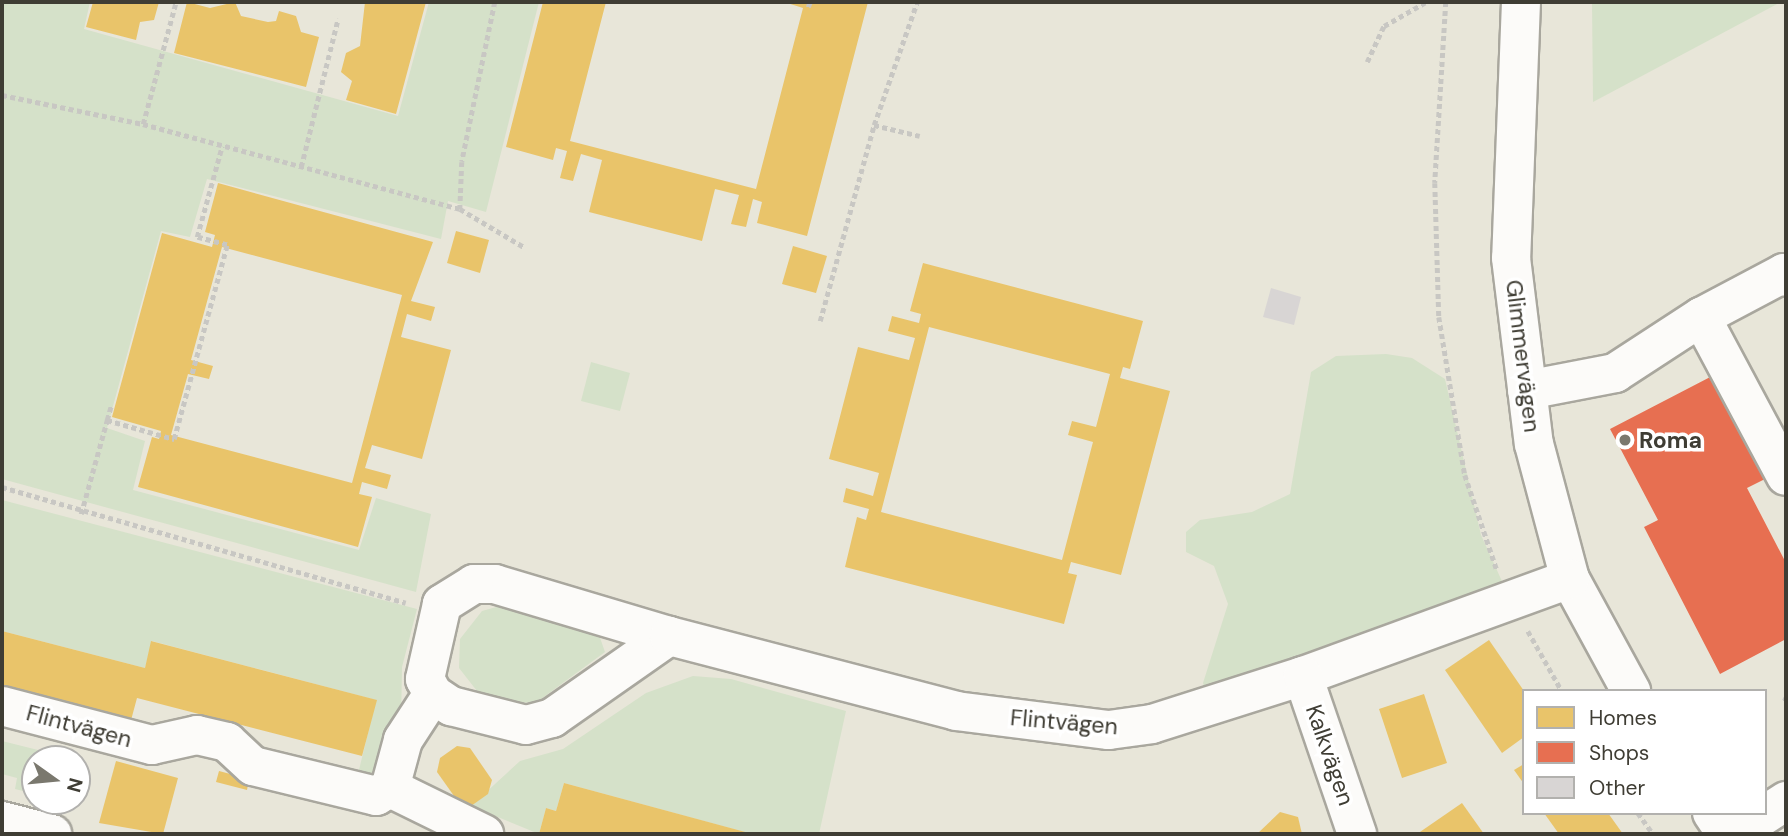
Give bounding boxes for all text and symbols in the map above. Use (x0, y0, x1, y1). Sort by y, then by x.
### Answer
street label: Glimmervägen (1500, 278, 1546, 434)
place label: Roma (1639, 426, 1702, 454)
marker: Roma (1617, 432, 1633, 448)
legend (1522, 689, 1767, 815)
street label: Flintvägen (23, 699, 135, 753)
street label: Kalkvägen (1300, 701, 1360, 809)
street label: Flintvägen (1009, 704, 1119, 740)
text: Homes (1589, 704, 1657, 732)
text: Shops (1589, 739, 1649, 767)
north arrow (21, 745, 91, 815)
text: Other (1589, 774, 1645, 802)
text: N (61, 775, 89, 795)

